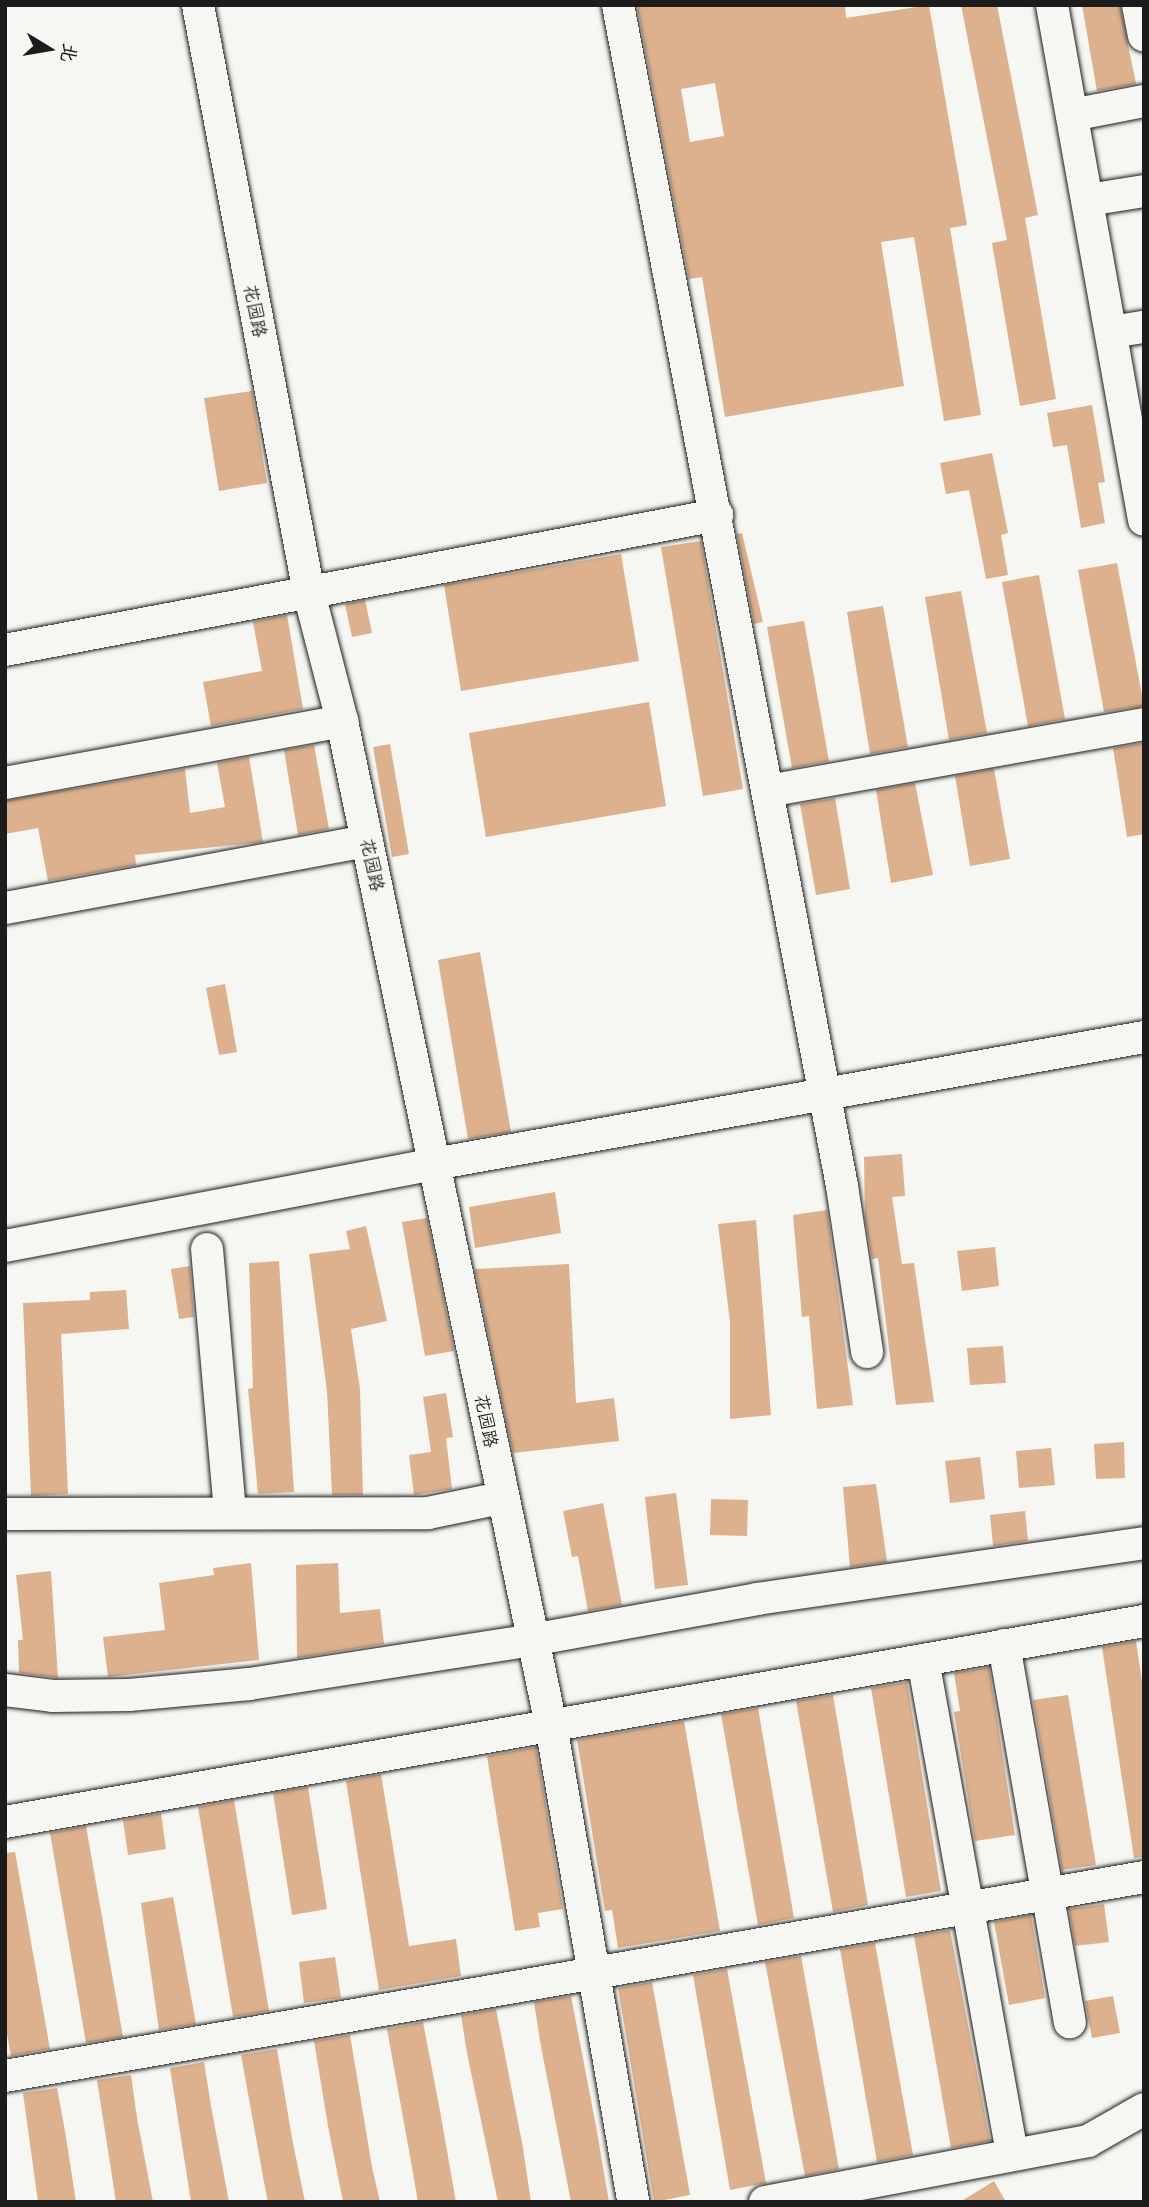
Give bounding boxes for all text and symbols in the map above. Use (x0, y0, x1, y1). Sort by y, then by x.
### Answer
north arrow (14, 14, 84, 84)
text: 北 (56, 41, 83, 65)
street label: 花园路 (239, 282, 271, 340)
street label: 花园路 (356, 836, 388, 894)
street label: 花园路 (470, 1392, 502, 1450)

